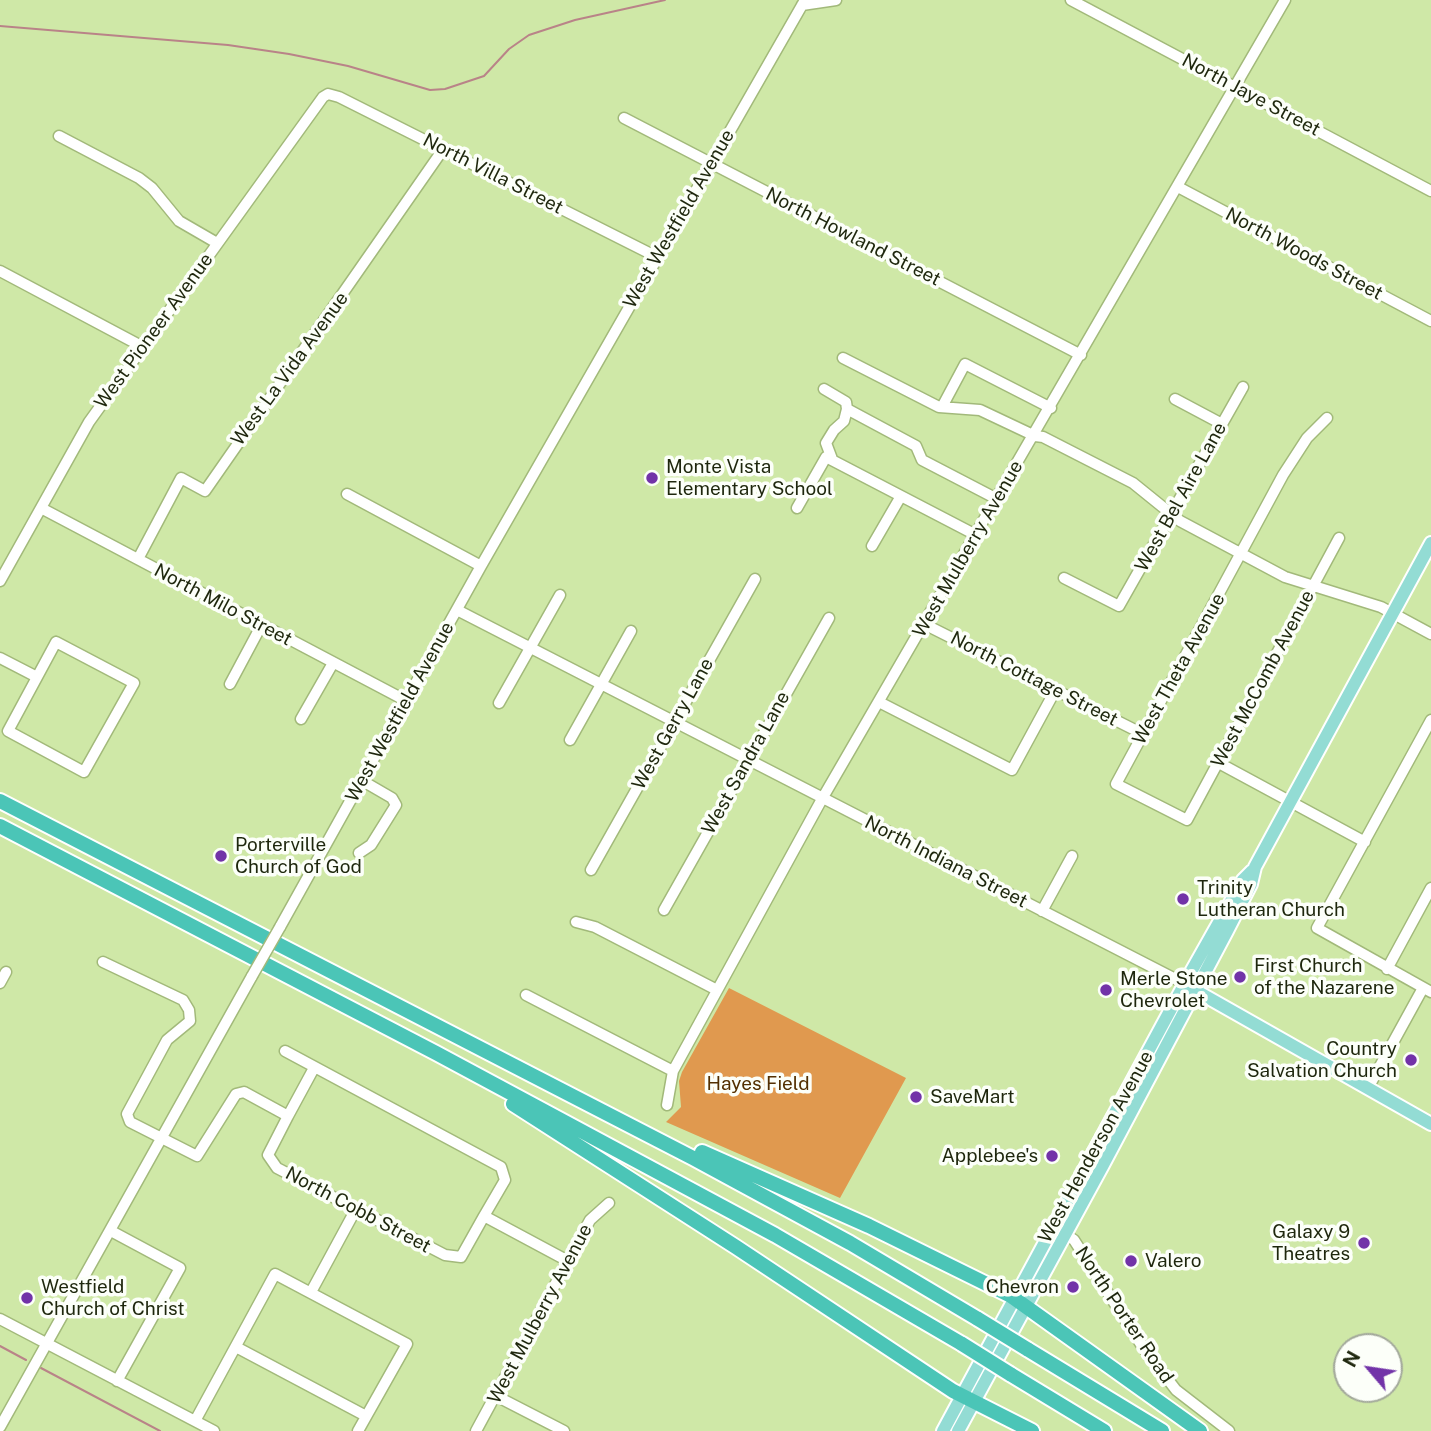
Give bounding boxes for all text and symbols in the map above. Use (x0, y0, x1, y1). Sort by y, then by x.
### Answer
street label: North Jaye Street (1178, 49, 1324, 141)
street label: West Westfield Avenue (618, 126, 740, 312)
street label: North Villa Street (419, 129, 567, 219)
street label: North Howland Street (762, 183, 944, 291)
street label: North Woods Street (1221, 203, 1387, 305)
street label: West Pioneer Avenue (90, 249, 218, 413)
street label: West La Vida Avenue (227, 288, 353, 450)
street label: West Bel Aire Lane (1131, 418, 1231, 576)
place label: Monte Vista Elementary School (666, 456, 833, 500)
street label: West Mulberry Avenue (908, 457, 1028, 641)
marker: Monte Vista Elementary School (644, 470, 660, 486)
street label: North Milo Street (150, 559, 296, 651)
street label: West McComb Avenue (1206, 586, 1320, 772)
street label: West Theta Avenue (1128, 589, 1230, 749)
street label: West Westfield Avenue (341, 618, 459, 806)
street label: North Cottage Street (946, 627, 1122, 731)
street label: West Gerry Lane (627, 654, 719, 794)
street label: West Sandra Lane (697, 687, 795, 839)
street label: North Indiana Street (861, 811, 1031, 913)
place label: Porterville Church of God (235, 834, 362, 878)
marker: Porterville Church of God (213, 848, 229, 864)
place label: Trinity Lutheran Church (1197, 877, 1345, 921)
marker: Trinity Lutheran Church (1175, 891, 1191, 907)
place label: First Church of the Nazarene (1254, 955, 1394, 999)
place label: Merle Stone Chevrolet (1120, 968, 1228, 1012)
marker: First Church of the Nazarene (1232, 969, 1248, 985)
marker: Merle Stone Chevrolet (1098, 982, 1114, 998)
place label: Country Salvation Church (1247, 1038, 1397, 1082)
street label: West Henderson Avenue (1034, 1047, 1158, 1247)
marker: Country Salvation Church (1403, 1052, 1419, 1068)
park label: Hayes Field (707, 1073, 809, 1095)
place label: SaveMart (930, 1086, 1015, 1108)
marker: SaveMart (908, 1089, 924, 1105)
place label: Applebee's (941, 1145, 1038, 1167)
marker: Applebee's (1044, 1148, 1060, 1164)
street label: North Cobb Street (281, 1162, 435, 1258)
street label: West Mulberry Avenue (483, 1220, 597, 1408)
place label: Galaxy 9 Theatres (1272, 1221, 1350, 1265)
marker: Galaxy 9 Theatres (1356, 1235, 1372, 1251)
street label: North Porter Road (1070, 1242, 1178, 1388)
place label: Valero (1145, 1250, 1202, 1272)
marker: Valero (1123, 1253, 1139, 1269)
place label: Westfield Church of Christ (41, 1276, 185, 1320)
place label: Chevron (986, 1276, 1059, 1298)
marker: Chevron (1065, 1279, 1081, 1295)
marker: Westfield Church of Christ (19, 1290, 35, 1306)
north arrow (1333, 1333, 1403, 1403)
text: N (1338, 1347, 1365, 1371)

